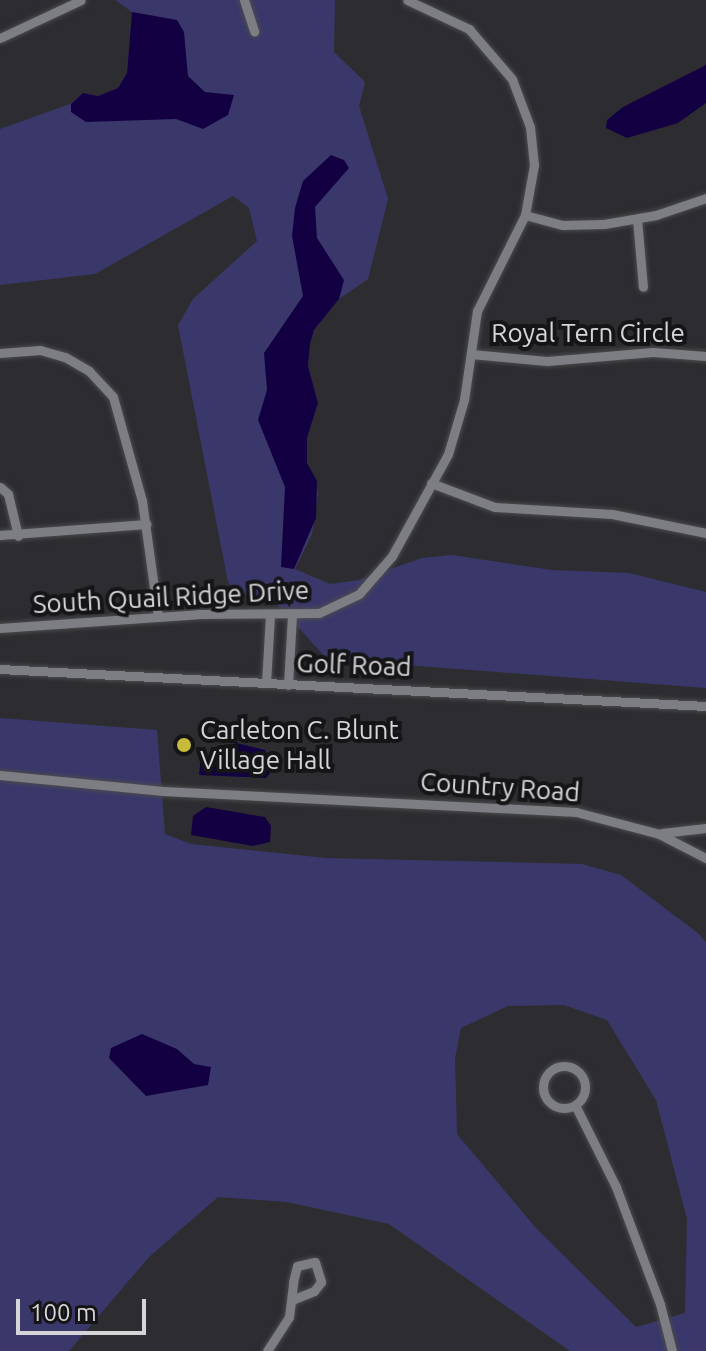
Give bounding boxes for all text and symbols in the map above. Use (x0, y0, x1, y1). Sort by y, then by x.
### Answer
street label: Royal Tern Circle (491, 317, 685, 349)
street label: South Quail Ridge Drive (32, 574, 310, 620)
street label: Golf Road (296, 647, 412, 683)
place label: Carleton C. Blunt Village Hall (200, 714, 399, 776)
marker: Carleton C. Blunt Village Hall (175, 736, 193, 754)
street label: Country Road (419, 766, 581, 808)
scale bar (20, 1283, 150, 1333)
text: 100 m (30, 1299, 97, 1326)

